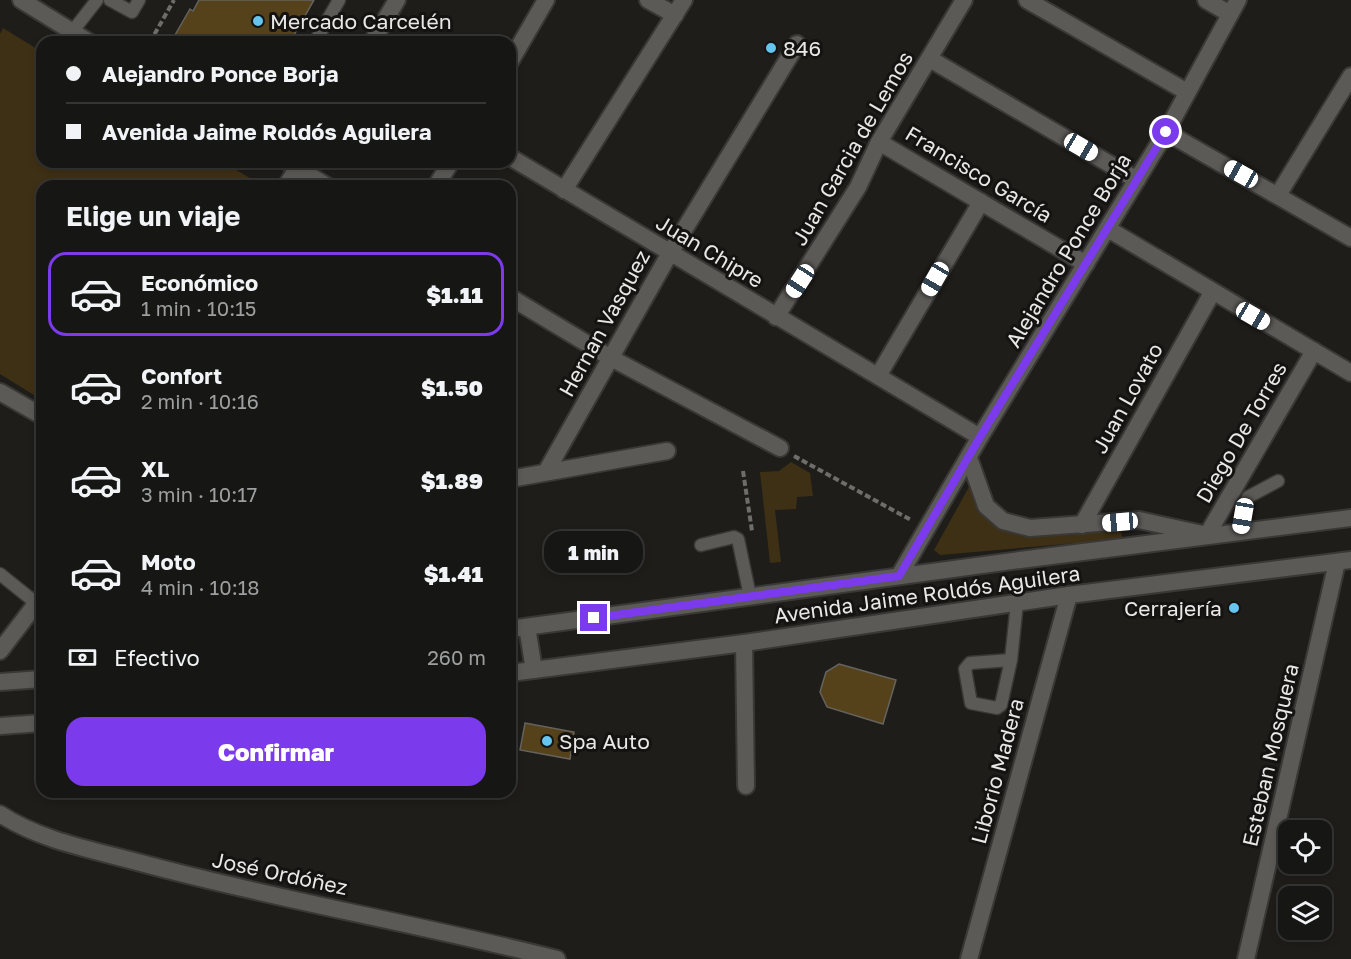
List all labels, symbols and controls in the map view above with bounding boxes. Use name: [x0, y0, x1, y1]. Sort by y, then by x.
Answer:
place label: Mercado Carcelén: [270, 8, 452, 34]
marker: Mercado Carcelén: [251, 14, 265, 28]
place label: 846: [783, 35, 821, 61]
marker: 846: [764, 41, 778, 55]
street label: Juan Garcia de Lemos: [786, 46, 918, 250]
text: Alejandro Ponce Borja: [102, 60, 338, 87]
text: Avenida Jaime Roldós Aguilera: [102, 118, 432, 145]
route start: [1152, 118, 1179, 145]
street label: Francisco García: [901, 120, 1057, 228]
car: [1061, 130, 1101, 164]
street label: Alejandro Ponce Borja: [1000, 148, 1136, 352]
car: [1221, 157, 1261, 191]
text: Elige un viaje: [66, 200, 240, 232]
street label: Juan Chipre: [652, 209, 768, 293]
street label: Hernan Vasquez: [553, 245, 655, 401]
car: [918, 259, 952, 299]
car: [783, 261, 817, 301]
icon: car: [69, 267, 123, 321]
text: Económico: [141, 269, 258, 296]
text: $1.11: [426, 281, 483, 308]
text: 1 min · 10:15: [141, 296, 256, 320]
car: [1233, 299, 1273, 333]
street label: Juan Lovato: [1086, 338, 1168, 458]
street label: Diego De Torres: [1190, 357, 1292, 507]
icon: car: [69, 360, 123, 414]
text: Confort: [141, 362, 222, 389]
text: $1.50: [421, 374, 483, 401]
text: 2 min · 10:16: [141, 389, 259, 413]
icon: car: [69, 453, 123, 507]
text: XL: [141, 455, 169, 482]
text: $1.89: [421, 467, 483, 494]
text: 3 min · 10:17: [141, 482, 257, 506]
car: [1231, 497, 1255, 535]
car: [1101, 511, 1139, 533]
callout: 1 min: [544, 531, 644, 573]
text: 1 min: [568, 540, 619, 564]
icon: car: [69, 546, 123, 600]
text: Moto: [141, 548, 196, 575]
text: $1.41: [424, 560, 483, 587]
street label: Avenida Jaime Roldós Aguilera: [772, 560, 1082, 628]
text: 4 min · 10:18: [141, 575, 260, 599]
place label: Cerrajería: [1124, 595, 1222, 621]
marker: Cerrajería: [1227, 601, 1241, 615]
route end: [580, 604, 607, 631]
icon: cash: [66, 641, 99, 674]
text: Efectivo: [114, 644, 200, 671]
text: 260 m: [427, 645, 486, 669]
street label: Esteban Mosquera: [1236, 661, 1304, 849]
street label: Liborio Madera: [965, 695, 1029, 847]
button: Confirmar: [66, 717, 486, 786]
place label: Spa Auto: [559, 728, 650, 754]
marker: Spa Auto: [540, 734, 554, 748]
map controls: [1278, 820, 1332, 940]
button: locate: [1278, 820, 1332, 874]
street label: José Ordóñez: [210, 846, 350, 900]
button: layers: [1278, 886, 1332, 940]

